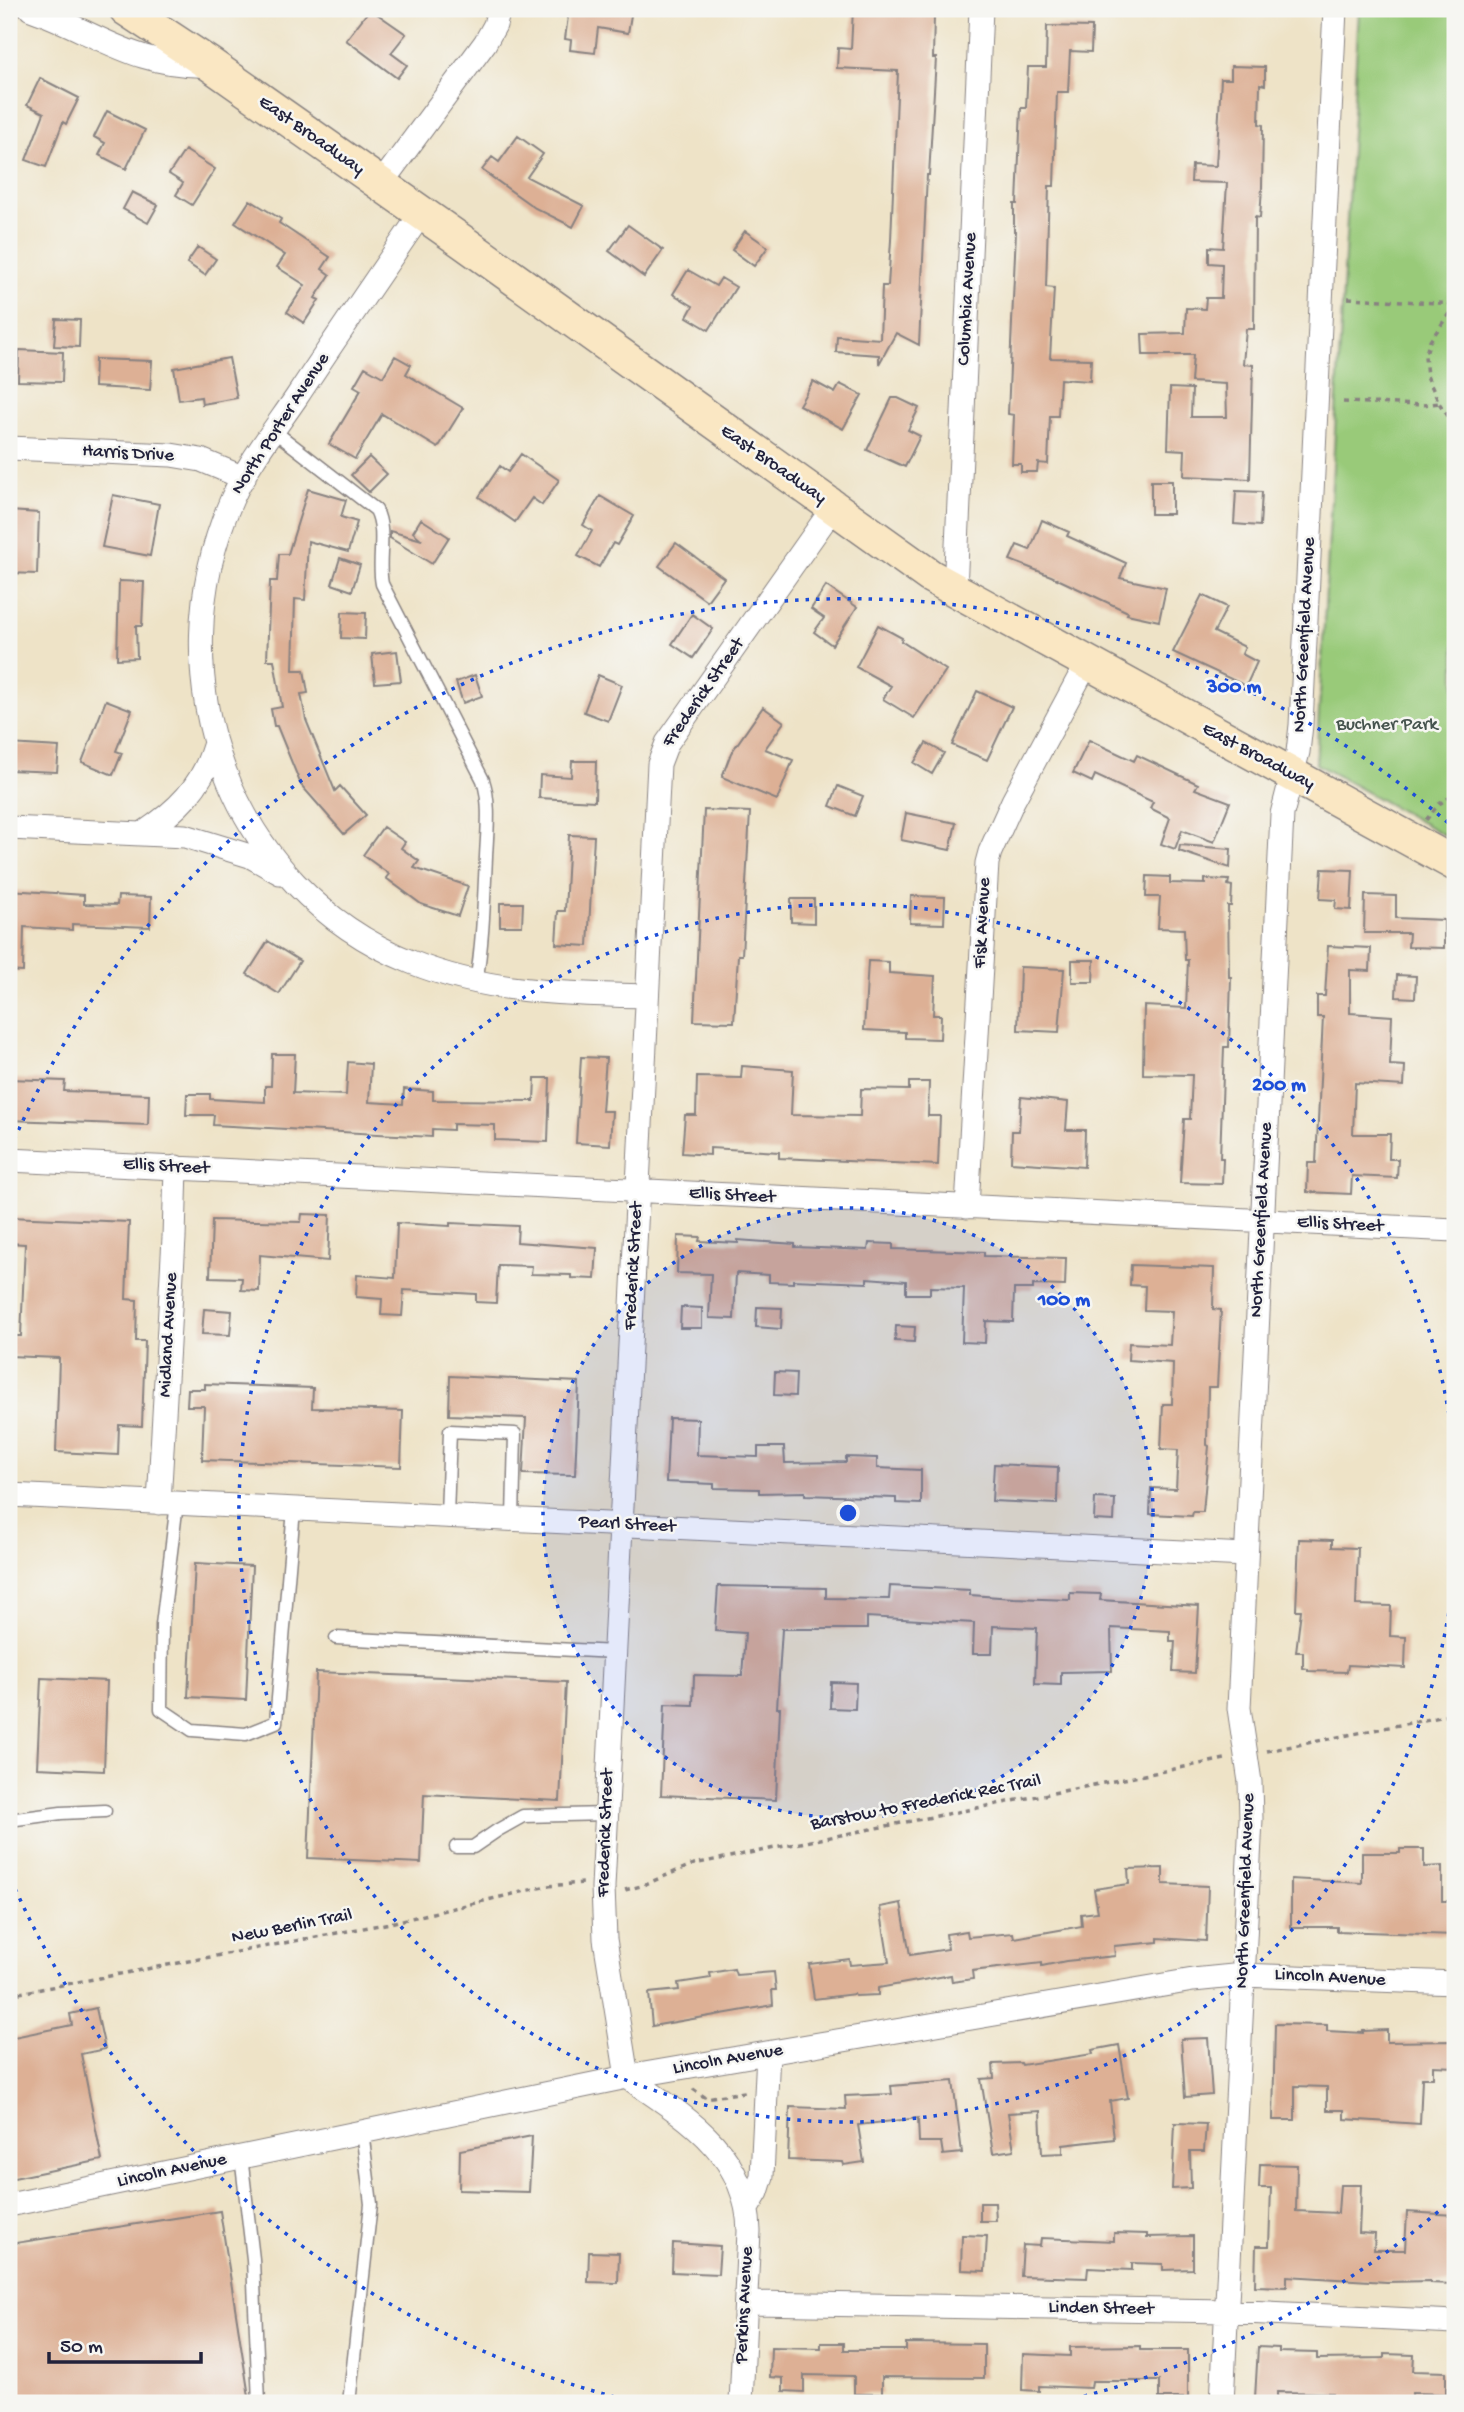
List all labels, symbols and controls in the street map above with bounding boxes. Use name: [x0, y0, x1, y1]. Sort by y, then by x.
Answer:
street label: East Broadway: [254, 91, 369, 181]
street label: Columbia Avenue: [953, 232, 983, 366]
street label: North Porter Avenue: [227, 349, 336, 499]
street label: East Broadway: [716, 420, 831, 510]
street label: Harris Drive: [82, 440, 175, 468]
street label: North Greenfield Avenue: [1288, 537, 1322, 733]
street label: Frederick Street: [657, 632, 751, 753]
text: 300 m: [1206, 676, 1261, 701]
park label: Buchner Park: [1335, 714, 1439, 737]
street label: East Broadway: [1198, 718, 1319, 797]
street label: Fisk Avenue: [969, 877, 997, 970]
text: 200 m: [1252, 1074, 1306, 1099]
street label: North Greenfield Avenue: [1245, 1122, 1279, 1318]
street label: Ellis Street: [122, 1153, 212, 1181]
street label: Ellis Street: [688, 1182, 778, 1210]
street label: Frederick Street: [619, 1199, 649, 1332]
street label: Ellis Street: [1296, 1211, 1386, 1239]
street label: Midland Avenue: [154, 1272, 184, 1398]
text: 100 m: [1037, 1289, 1090, 1314]
centre of rings: [836, 1501, 860, 1525]
street label: Pearl Street: [577, 1511, 678, 1539]
street label: Frederick Street: [592, 1766, 620, 1898]
street label: Barstow to Frederick Rec Trail: [808, 1769, 1043, 1837]
street label: North Greenfield Avenue: [1231, 1793, 1261, 1989]
street label: New Berlin Trail: [230, 1904, 354, 1950]
street label: Lincoln Avenue: [1274, 1964, 1386, 1992]
street label: Lincoln Avenue: [671, 2039, 785, 2081]
street label: Lincoln Avenue: [115, 2148, 229, 2194]
street label: Perkins Avenue: [730, 2246, 760, 2365]
street label: Linden Street: [1048, 2297, 1156, 2321]
scale bar: [49, 2321, 201, 2365]
text: 50 m: [60, 2336, 103, 2361]

